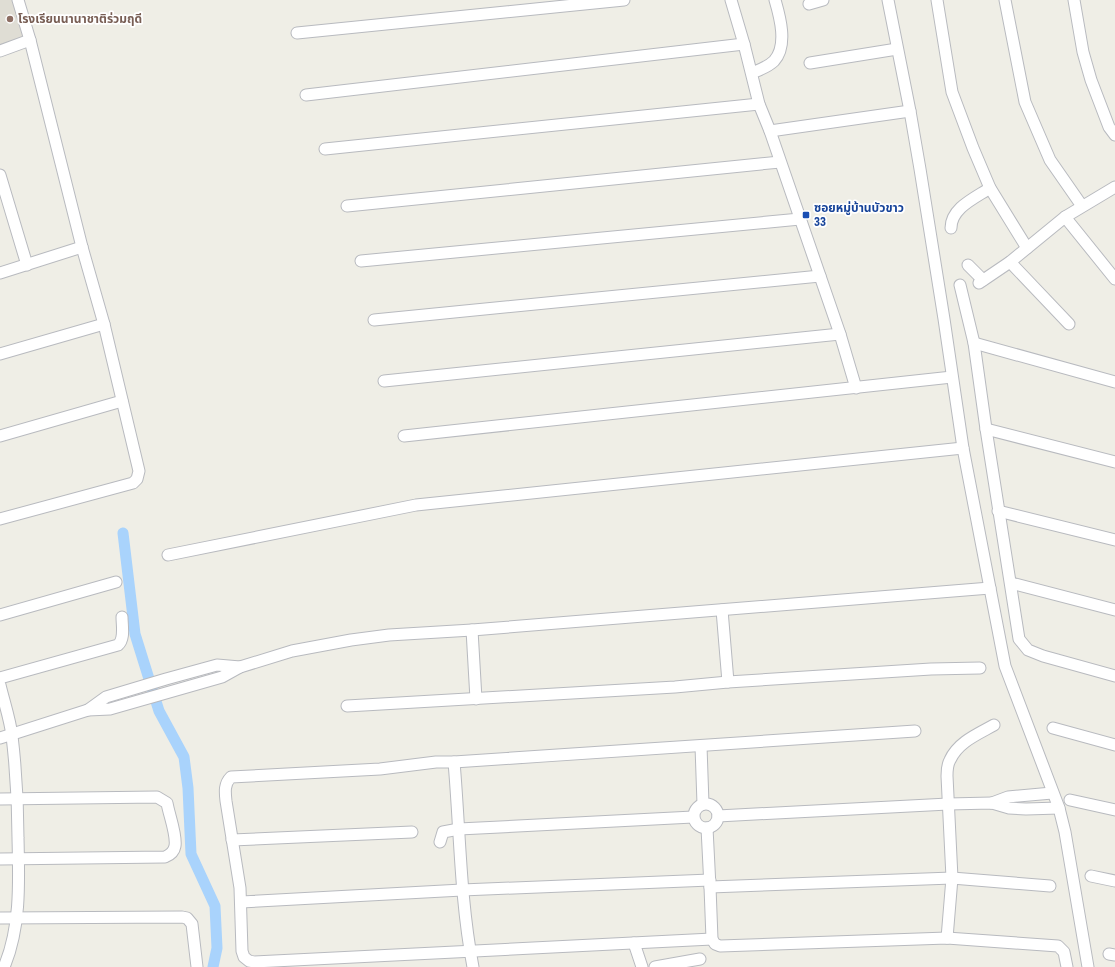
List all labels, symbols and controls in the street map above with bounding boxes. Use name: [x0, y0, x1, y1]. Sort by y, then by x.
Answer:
place label: โรงเรียนนานาชาติร่วมฤดี: [18, 12, 142, 26]
marker: โรงเรียนนานาชาติร่วมฤดี: [5, 14, 15, 24]
place label: ซอยหมู่บ้านบัวขาว 33: [814, 201, 904, 229]
marker: ซอยหมู่บ้านบัวขาว 33: [801, 210, 811, 220]

